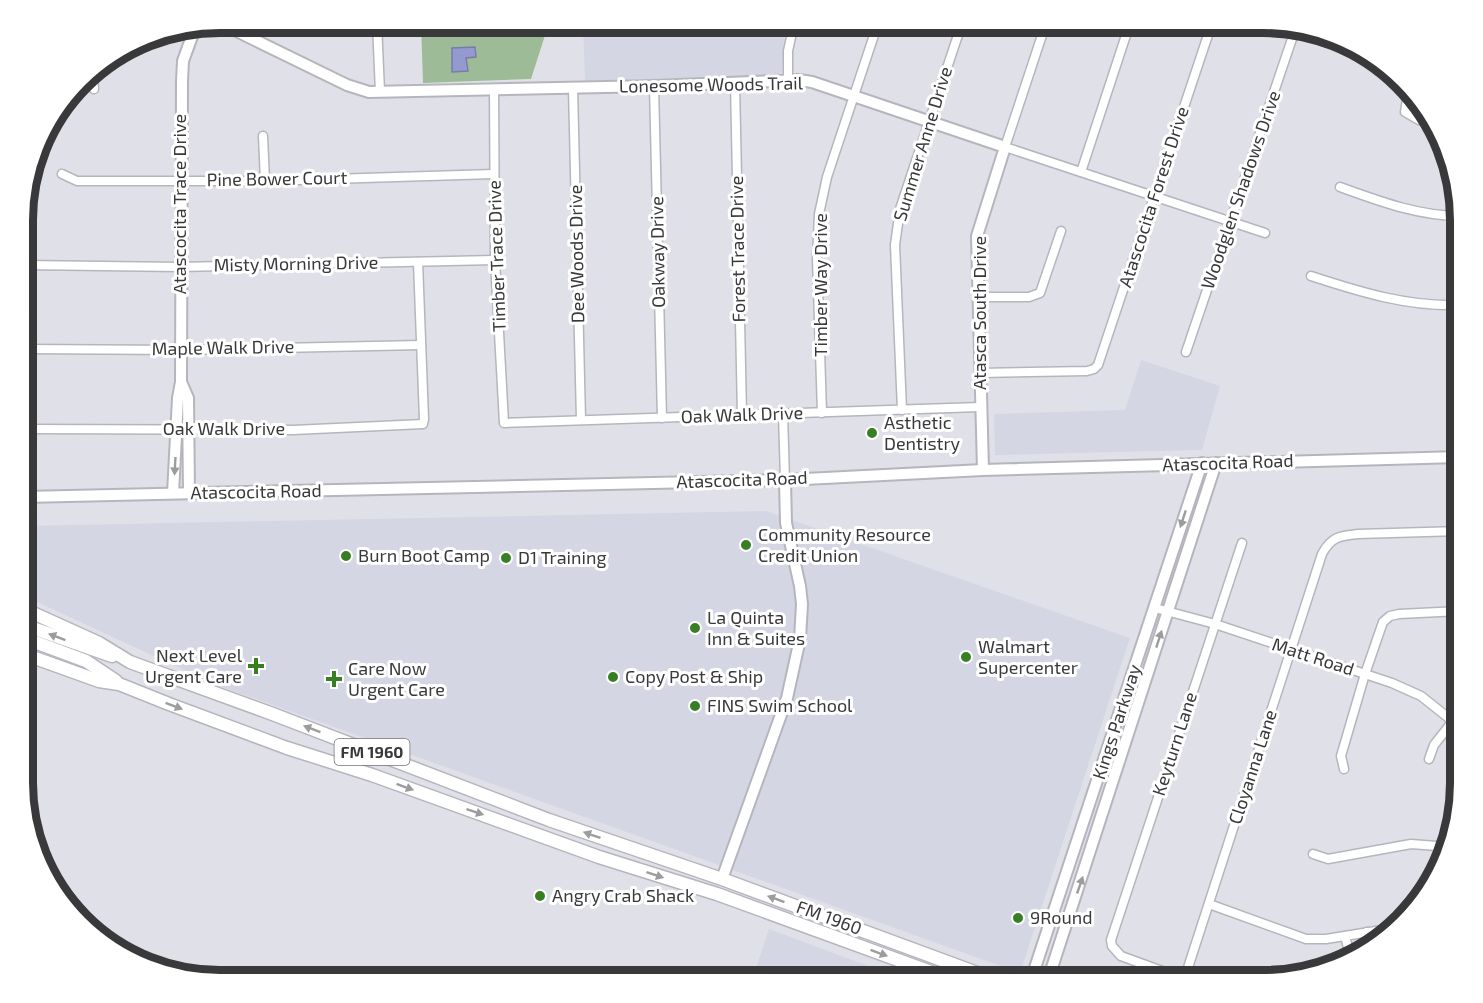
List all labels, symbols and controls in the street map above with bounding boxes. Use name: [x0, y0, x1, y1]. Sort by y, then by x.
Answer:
street label: Summer Anne Drive: [888, 64, 956, 224]
street label: Lonesome Woods Trail: [619, 71, 804, 97]
street label: Woodglen Shadows Drive: [1196, 87, 1284, 292]
street label: Atascocita Forest Drive: [1113, 103, 1193, 290]
street label: Atascocita Trace Drive: [168, 114, 190, 294]
street label: Pine Bower Court: [206, 166, 348, 190]
street label: Forest Trace Drive: [725, 175, 749, 323]
street label: Timber Trace Drive: [482, 180, 510, 332]
street label: Dee Woods Drive: [564, 185, 588, 323]
street label: Oakway Drive: [645, 196, 669, 308]
street label: Timber Way Drive: [809, 213, 831, 357]
street label: Atasca South Drive: [968, 236, 990, 390]
street label: Misty Morning Drive: [213, 251, 379, 275]
street label: Maple Walk Drive: [151, 335, 295, 359]
street label: Oak Walk Drive: [680, 401, 804, 427]
place label: Asthetic Dentistry: [884, 411, 961, 454]
street label: Oak Walk Drive: [163, 417, 285, 439]
marker: Asthetic Dentistry: [865, 426, 879, 440]
street label: Atascocita Road: [1162, 449, 1294, 475]
one-way arrow: [170, 457, 179, 476]
street label: Atascocita Road: [676, 466, 808, 492]
street label: Atascocita Road: [190, 479, 322, 503]
one-way arrow: [1178, 510, 1188, 528]
place label: Community Resource Credit Union: [758, 523, 931, 566]
marker: Community Resource Credit Union: [739, 538, 753, 552]
place label: Burn Boot Camp: [358, 544, 490, 566]
place label: D1 Training: [518, 546, 607, 568]
marker: Burn Boot Camp: [339, 549, 353, 563]
marker: D1 Training: [499, 551, 513, 565]
place label: La Quinta Inn & Suites: [707, 606, 805, 649]
marker: La Quinta Inn & Suites: [688, 621, 702, 635]
one-way arrow: [1155, 630, 1164, 648]
one-way arrow: [48, 632, 66, 642]
street label: Matt Road: [1270, 632, 1357, 680]
place label: Walmart Supercenter: [978, 635, 1078, 678]
place label: Next Level Urgent Care: [145, 644, 243, 687]
marker: Walmart Supercenter: [959, 650, 973, 664]
marker: Next Level Urgent Care: [247, 657, 265, 675]
place label: Care Now Urgent Care: [348, 657, 445, 700]
street label: Kings Parkway: [1087, 661, 1145, 782]
place label: Copy Post & Ship: [625, 665, 763, 687]
marker: Care Now Urgent Care: [325, 670, 343, 688]
marker: Copy Post & Ship: [606, 670, 620, 684]
street label: Keyturn Lane: [1147, 689, 1201, 798]
place label: FINS Swim School: [707, 694, 853, 716]
marker: FINS Swim School: [688, 699, 702, 713]
one-way arrow: [165, 701, 183, 711]
street label: Cloyanna Lane: [1223, 707, 1281, 827]
one-way arrow: [302, 724, 320, 734]
road number: FM 1960: [334, 739, 410, 765]
one-way arrow: [396, 783, 414, 793]
one-way arrow: [466, 808, 484, 818]
one-way arrow: [583, 829, 601, 839]
one-way arrow: [646, 870, 664, 880]
one-way arrow: [1076, 876, 1085, 894]
place label: Angry Crab Shack: [552, 884, 694, 906]
marker: Angry Crab Shack: [533, 889, 547, 903]
one-way arrow: [767, 894, 785, 903]
street label: FM 1960: [794, 895, 865, 939]
place label: 9Round: [1030, 906, 1093, 928]
marker: 9Round: [1011, 911, 1025, 925]
one-way arrow: [870, 949, 888, 959]

